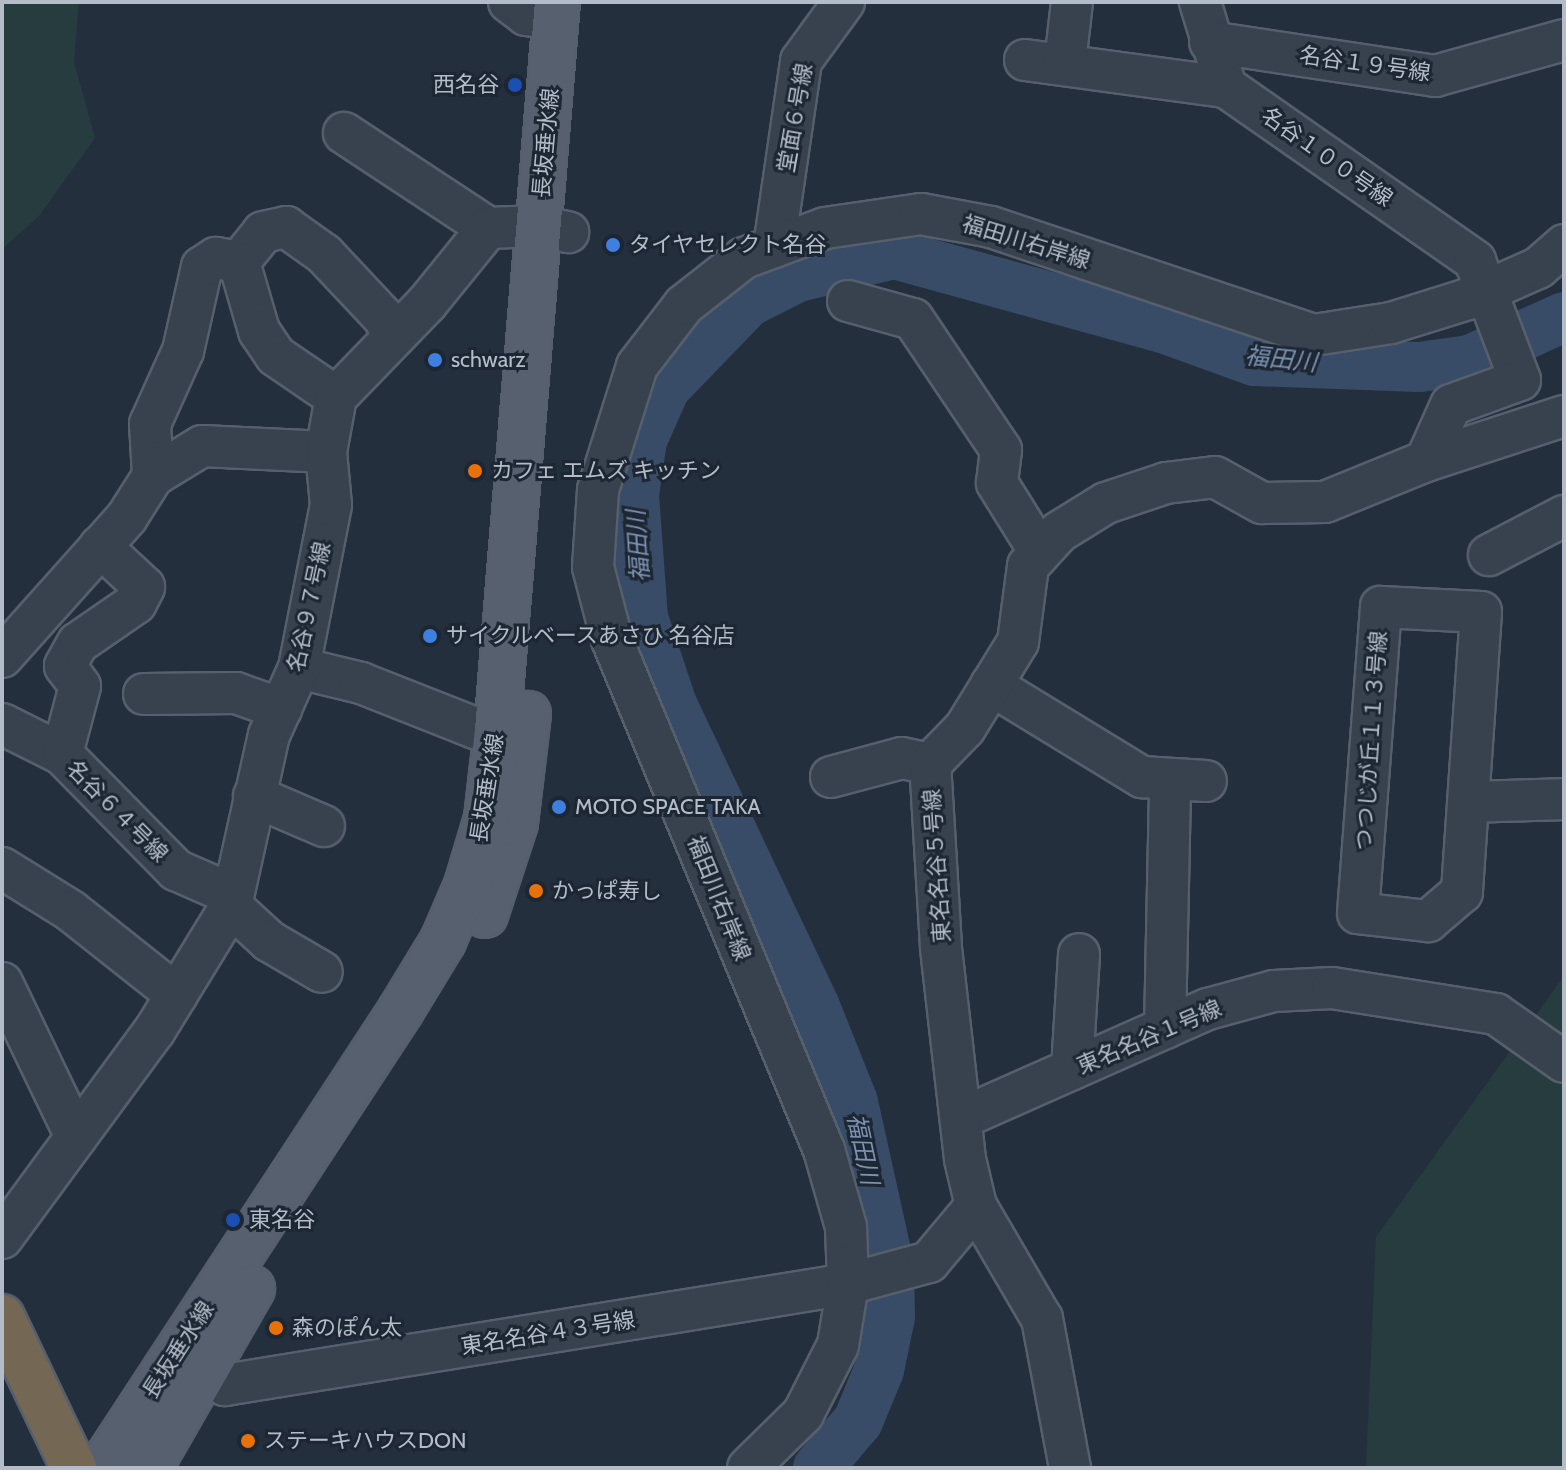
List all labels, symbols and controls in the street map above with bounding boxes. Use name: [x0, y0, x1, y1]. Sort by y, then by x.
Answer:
street label: 名谷１９号線: [1298, 42, 1432, 86]
street label: 堂面６号線: [772, 62, 818, 174]
place label: 西名谷: [433, 72, 499, 98]
marker: 西名谷: [506, 76, 524, 94]
street label: 長坂垂水線: [528, 87, 564, 199]
street label: 名谷１００号線: [1256, 102, 1398, 212]
street label: 福田川右岸線: [959, 210, 1093, 274]
place label: タイヤセレクト名谷: [629, 232, 827, 258]
marker: タイヤセレクト名谷: [604, 236, 622, 254]
water label: 福田川: [1244, 341, 1318, 377]
place label: schwarz: [451, 347, 526, 373]
marker: schwarz: [426, 351, 444, 369]
place label: カフェ エムズ キッチン: [491, 458, 721, 484]
marker: カフェ エムズ キッチン: [466, 462, 484, 480]
water label: 福田川: [621, 509, 655, 583]
street label: 名谷９７号線: [282, 540, 336, 674]
place label: サイクルベースあさひ 名谷店: [446, 623, 737, 649]
marker: サイクルベースあさひ 名谷店: [421, 627, 439, 645]
street label: つつじが丘１１３号線: [1350, 630, 1392, 852]
street label: 長坂垂水線: [465, 732, 509, 844]
street label: 名谷６４号線: [61, 755, 173, 867]
street label: 東名名谷５号線: [918, 788, 956, 944]
place label: MOTO SPACE TAKA: [575, 794, 761, 820]
marker: MOTO SPACE TAKA: [550, 798, 568, 816]
street label: 福田川右岸線: [682, 832, 756, 964]
place label: かっぱ寿し: [552, 878, 662, 904]
marker: かっぱ寿し: [527, 882, 545, 900]
street label: 東名名谷１号線: [1073, 995, 1225, 1079]
water label: 福田川: [841, 1111, 885, 1187]
place label: 東名谷: [249, 1207, 315, 1233]
marker: 東名谷: [224, 1211, 242, 1229]
street label: 長坂垂水線: [137, 1297, 219, 1403]
street label: 東名名谷４３号線: [459, 1306, 637, 1360]
place label: 森のぽん太: [292, 1315, 402, 1341]
marker: 森のぽん太: [267, 1319, 285, 1337]
place label: ステーキハウスDON: [264, 1428, 466, 1454]
marker: ステーキハウスDON: [239, 1432, 257, 1450]

